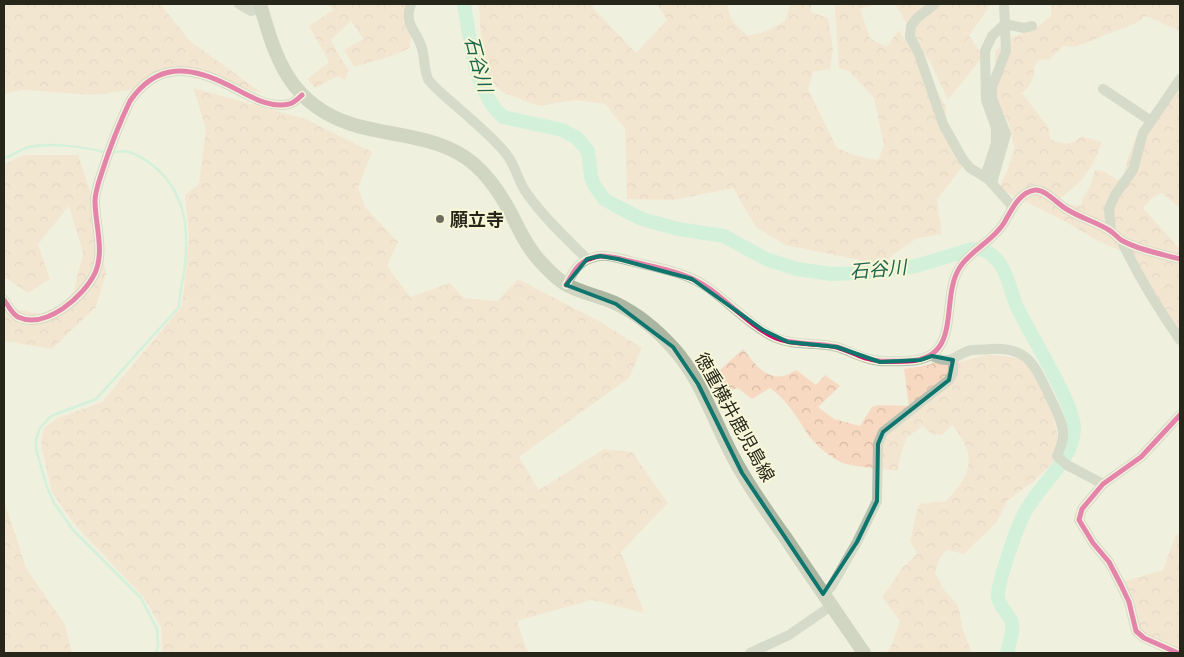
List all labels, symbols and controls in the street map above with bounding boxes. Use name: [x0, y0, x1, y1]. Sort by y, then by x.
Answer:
water label: 石谷川: [460, 33, 498, 97]
place label: 願立寺: [450, 208, 504, 231]
marker: 願立寺: [434, 213, 446, 225]
water label: 石谷川: [849, 254, 909, 283]
street label: 徳重横井鹿児島線: [690, 348, 780, 486]

